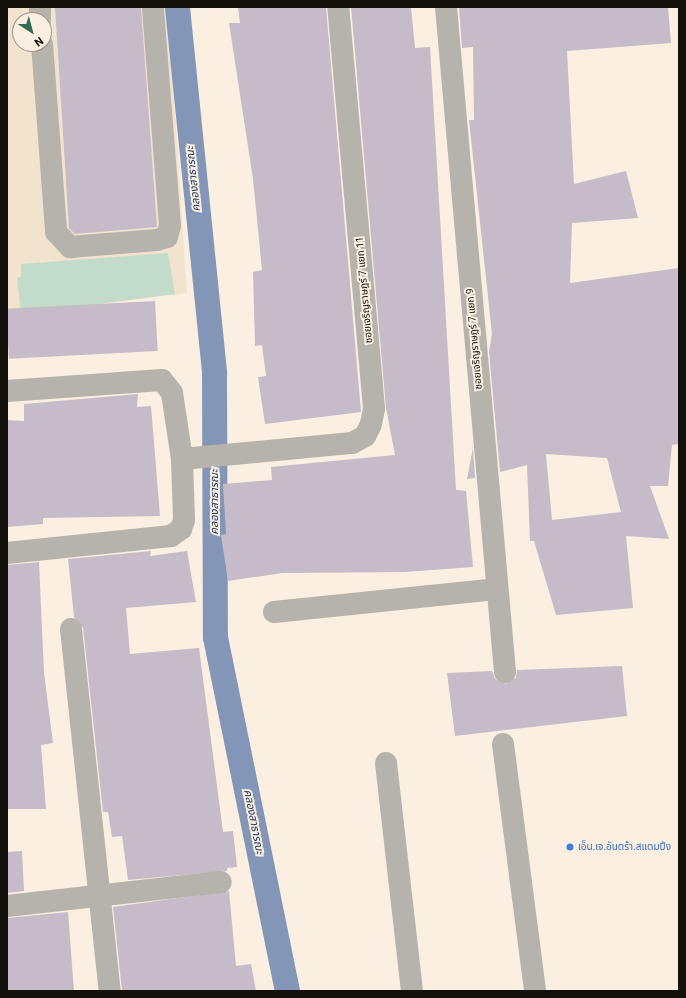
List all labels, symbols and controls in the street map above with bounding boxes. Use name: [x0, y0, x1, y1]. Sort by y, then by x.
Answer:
north arrow: [12, 12, 52, 52]
text: N: [32, 34, 46, 49]
water label: คลองสาธารณะ: [184, 146, 204, 212]
street label: ซอยเจริญราษฎร์ 7 แยก 11: [353, 236, 375, 344]
street label: ซอยเจริญราษฎร์ 7 แยก 9: [464, 288, 484, 390]
water label: คลองสาธารณะ: [208, 469, 222, 535]
water label: คลองสาธารณะ: [240, 789, 266, 855]
place label: เอ็น.เจ.อันตร้า.สแตมปิ้ง: [578, 841, 671, 853]
marker: เอ็น.เจ.อันตร้า.สแตมปิ้ง: [565, 842, 575, 852]

